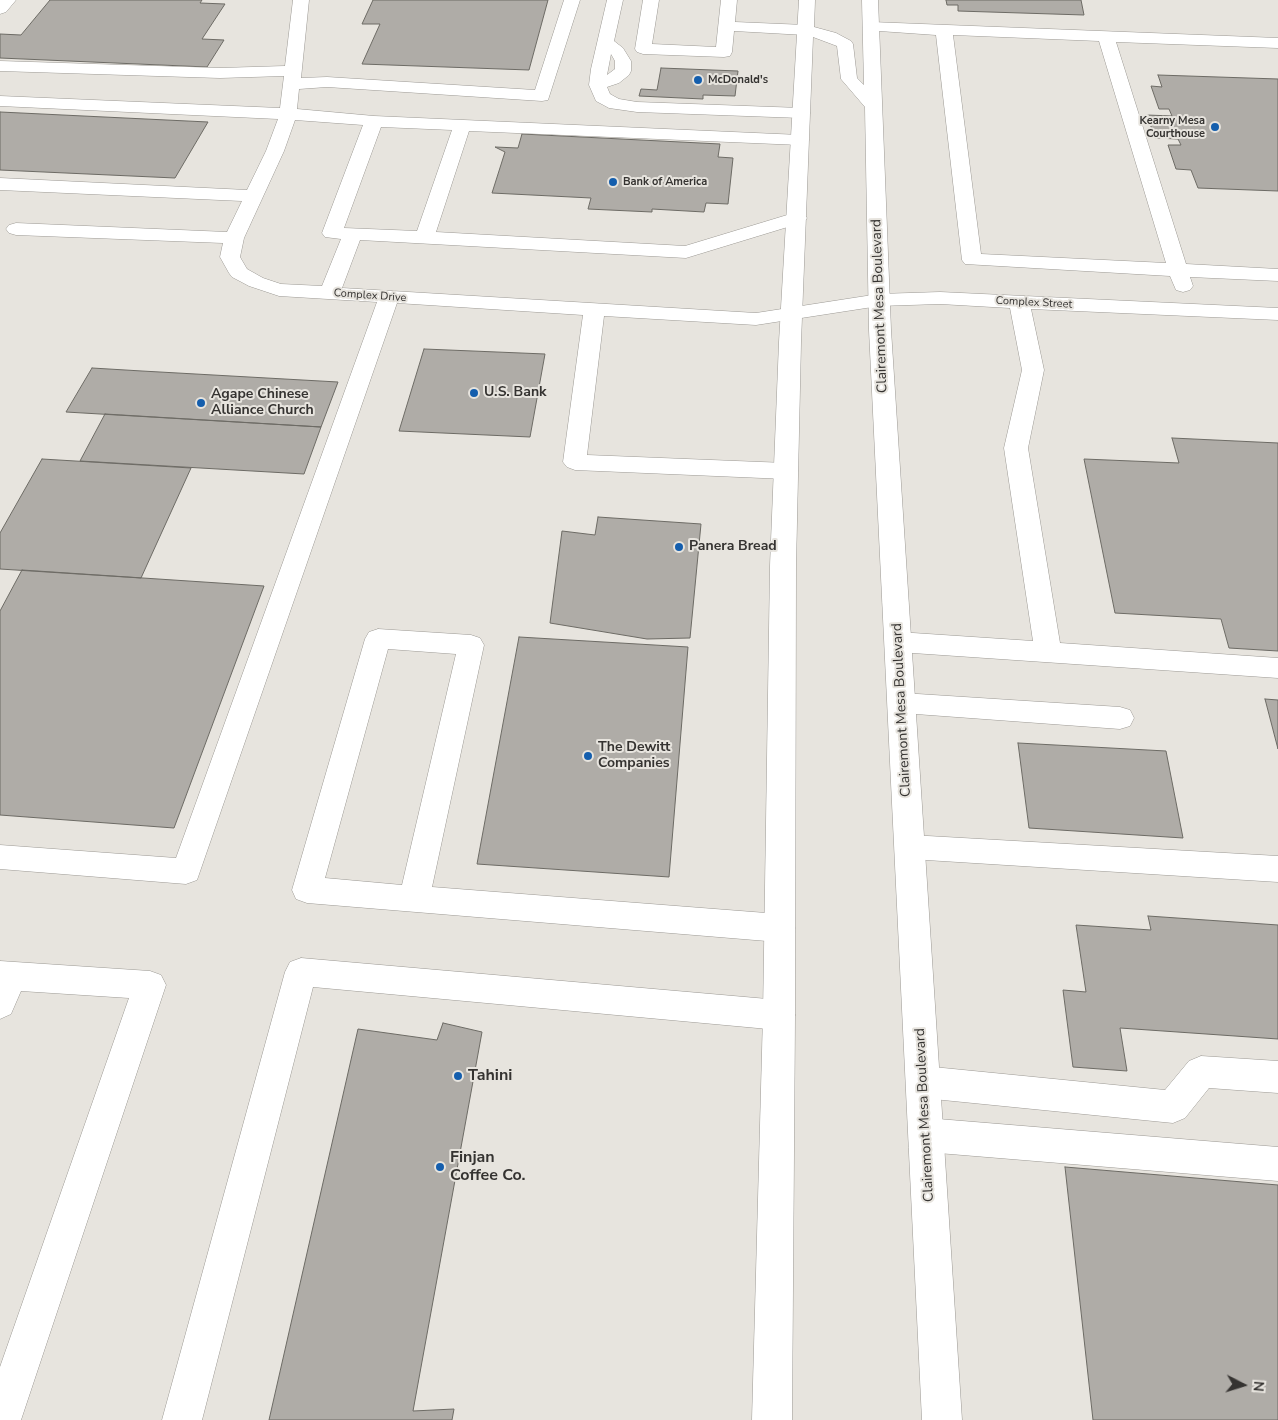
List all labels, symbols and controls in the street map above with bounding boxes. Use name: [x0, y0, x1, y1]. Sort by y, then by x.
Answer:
place label: McDonald's: [708, 73, 768, 87]
marker: McDonald's: [692, 74, 704, 86]
place label: Kearny Mesa Courthouse: [1140, 114, 1205, 140]
marker: Kearny Mesa Courthouse: [1209, 121, 1221, 133]
place label: Bank of America: [623, 175, 707, 189]
marker: Bank of America: [607, 176, 619, 188]
street label: Clairemont Mesa Boulevard: [869, 219, 891, 393]
street label: Complex Drive: [333, 287, 407, 305]
street label: Complex Street: [995, 294, 1073, 312]
place label: U.S. Bank: [484, 385, 547, 401]
place label: Agape Chinese Alliance Church: [211, 387, 314, 420]
marker: U.S. Bank: [468, 387, 480, 399]
marker: Agape Chinese Alliance Church: [195, 397, 207, 409]
place label: Panera Bread: [689, 539, 777, 555]
marker: Panera Bread: [673, 541, 685, 553]
street label: Clairemont Mesa Boulevard: [889, 623, 915, 797]
place label: The Dewitt Companies: [598, 740, 670, 772]
marker: The Dewitt Companies: [582, 750, 594, 762]
street label: Clairemont Mesa Boulevard: [912, 1028, 938, 1202]
place label: Tahini: [468, 1066, 512, 1086]
marker: Tahini: [452, 1070, 464, 1082]
place label: Finjan Coffee Co.: [450, 1148, 525, 1186]
marker: Finjan Coffee Co.: [434, 1161, 446, 1173]
north arrow: [1218, 1360, 1268, 1410]
text: N: [1249, 1380, 1268, 1392]

